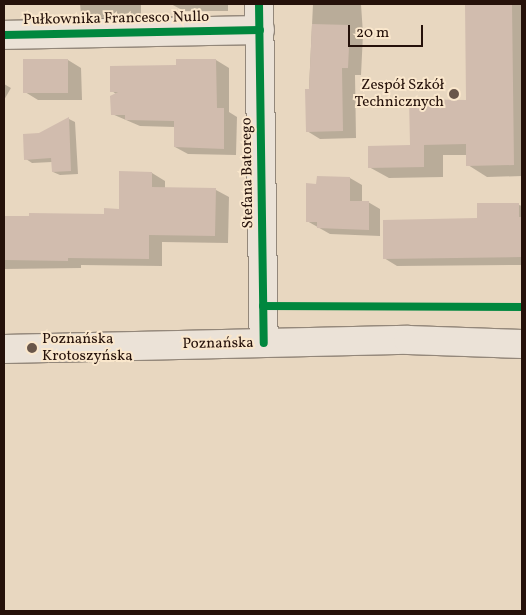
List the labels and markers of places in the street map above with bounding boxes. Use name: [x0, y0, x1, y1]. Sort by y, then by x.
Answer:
place label: Zespół Szkół Technicznych: [355, 76, 444, 111]
marker: Zespół Szkół Technicznych: [448, 88, 460, 100]
place label: Poznańska Krotoszyńska: [42, 330, 133, 365]
marker: Poznańska Krotoszyńska: [26, 342, 38, 354]

